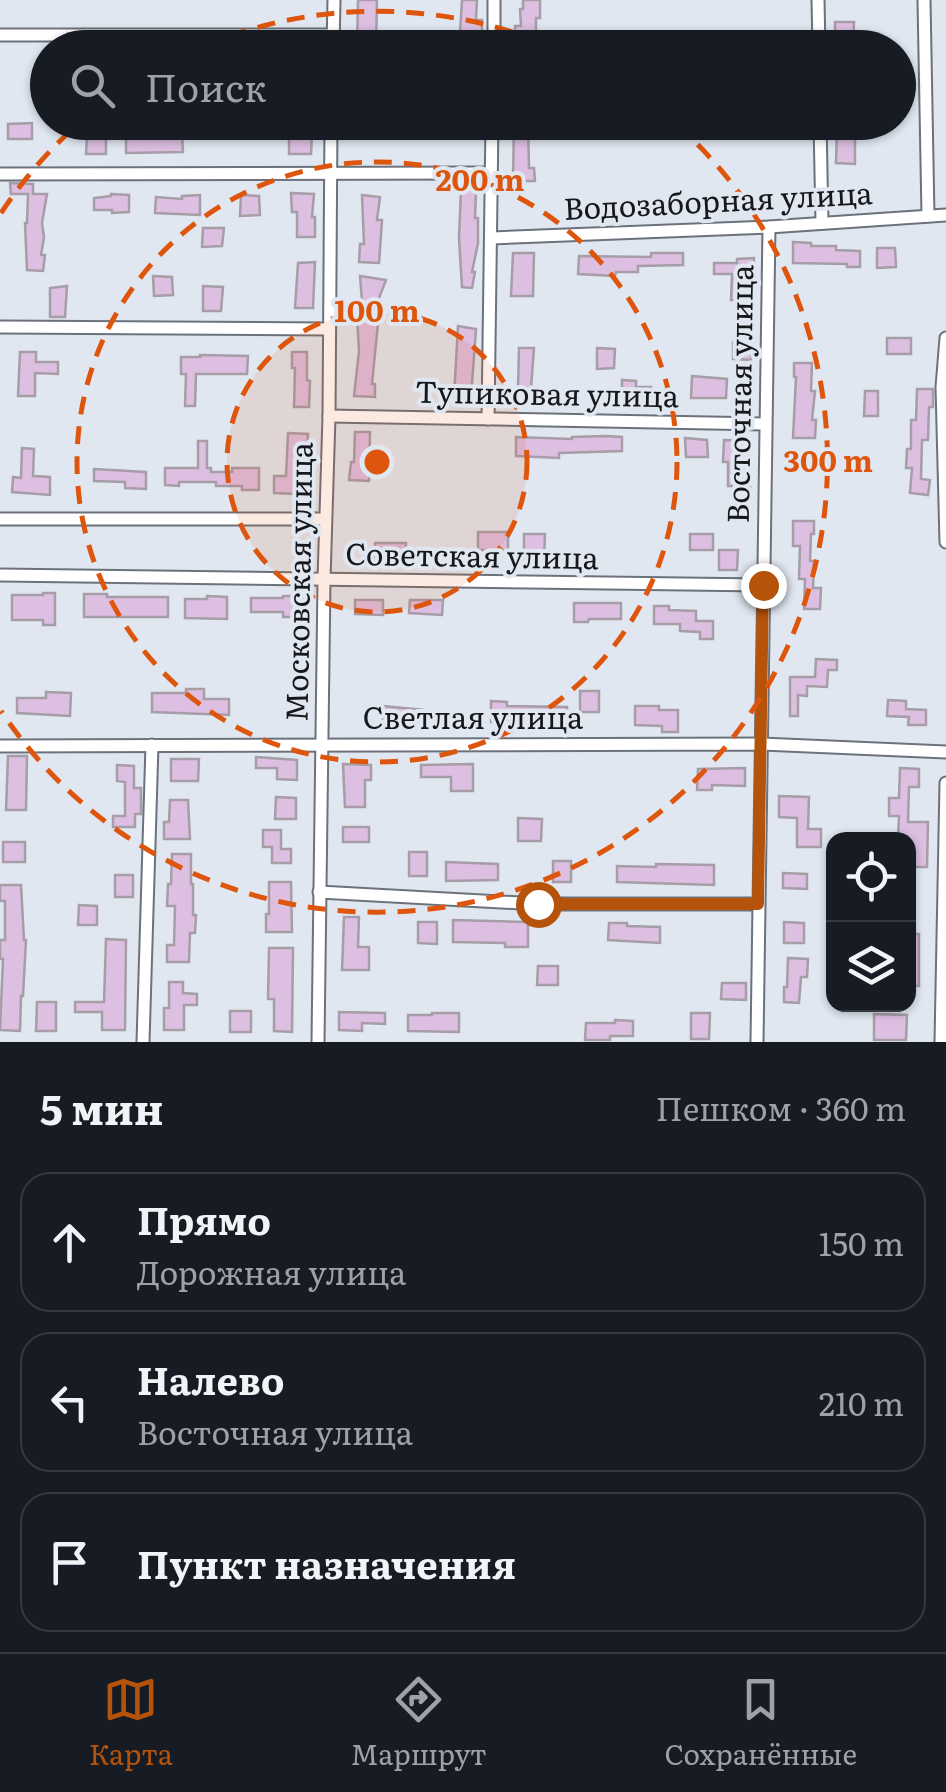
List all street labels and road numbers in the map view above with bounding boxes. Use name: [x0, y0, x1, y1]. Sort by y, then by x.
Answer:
street label: Водозаборная улица: [562, 169, 874, 229]
street label: Восточная улица: [714, 263, 762, 524]
street label: Тупиковая улица: [415, 368, 680, 416]
street label: Московская улица: [273, 441, 321, 722]
street label: Советская улица: [345, 530, 600, 578]
street label: Светлая улица: [363, 694, 584, 738]

